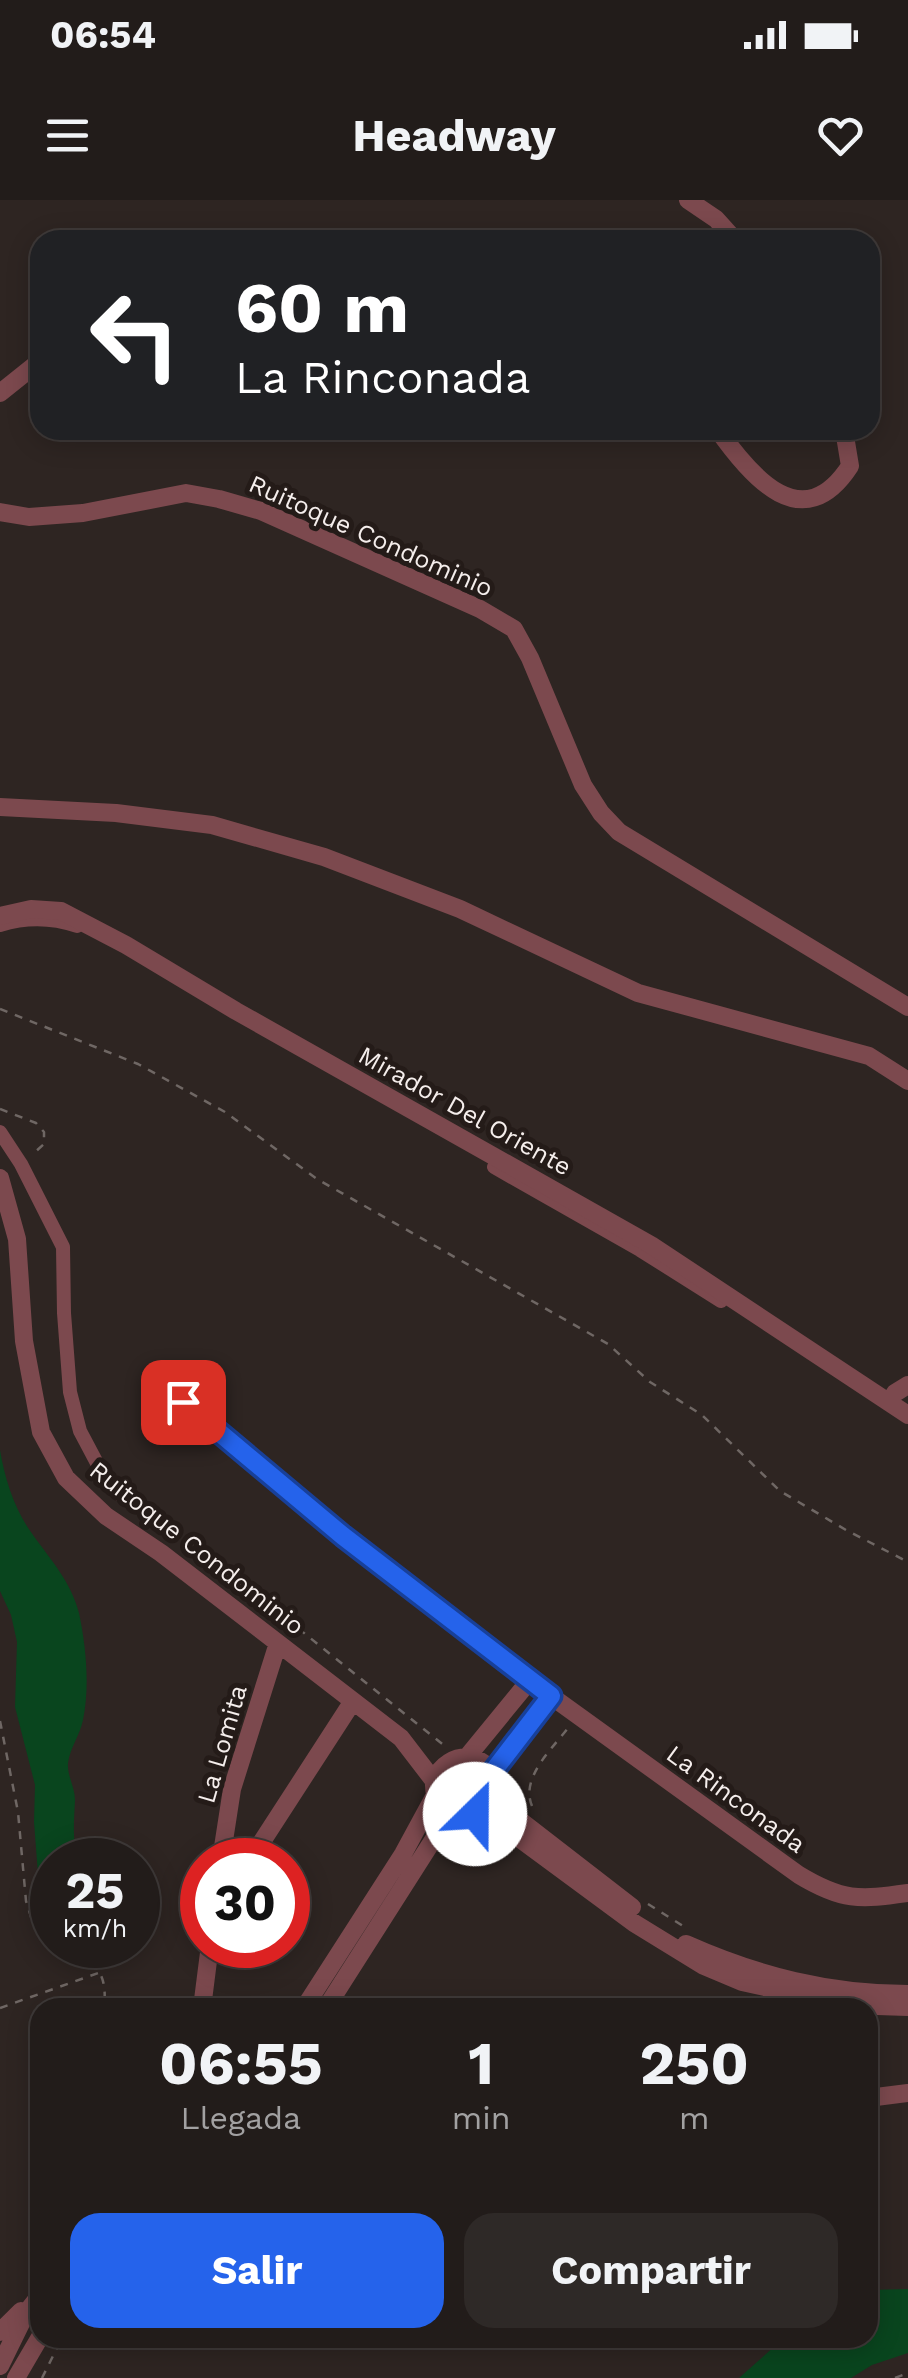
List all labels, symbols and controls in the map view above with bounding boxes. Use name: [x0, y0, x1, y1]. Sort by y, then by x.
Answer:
text: 06:54: [50, 13, 156, 57]
icon: menu: [40, 108, 95, 163]
icon: heart: [813, 108, 868, 163]
text: Headway: [352, 109, 556, 162]
text: 60 m: [235, 267, 409, 349]
icon: left: [70, 270, 200, 400]
text: La Rinconada: [235, 351, 530, 404]
street label: Ruitoque Condominio: [245, 469, 497, 603]
street label: Mirador Del Oriente: [354, 1040, 576, 1182]
pin: [141, 1360, 226, 1445]
icon: arrive: [156, 1375, 211, 1430]
street label: Ruitoque Condominio: [84, 1455, 310, 1641]
street label: La Lomita: [191, 1681, 253, 1807]
street label: La Rinconada: [661, 1739, 811, 1859]
position arrow: [423, 1762, 527, 1866]
speed limit sign: 30: [180, 1838, 310, 1968]
text: 25: [66, 1861, 124, 1920]
text: km/h: [63, 1914, 127, 1943]
text: 06:55: [159, 2028, 323, 2099]
text: 1: [468, 2028, 494, 2099]
text: 250: [640, 2028, 749, 2099]
text: Llegada: [181, 2099, 301, 2137]
text: min: [452, 2099, 511, 2137]
text: m: [679, 2099, 710, 2137]
button: Salir: [70, 2213, 444, 2328]
button: Compartir: [464, 2213, 838, 2328]

